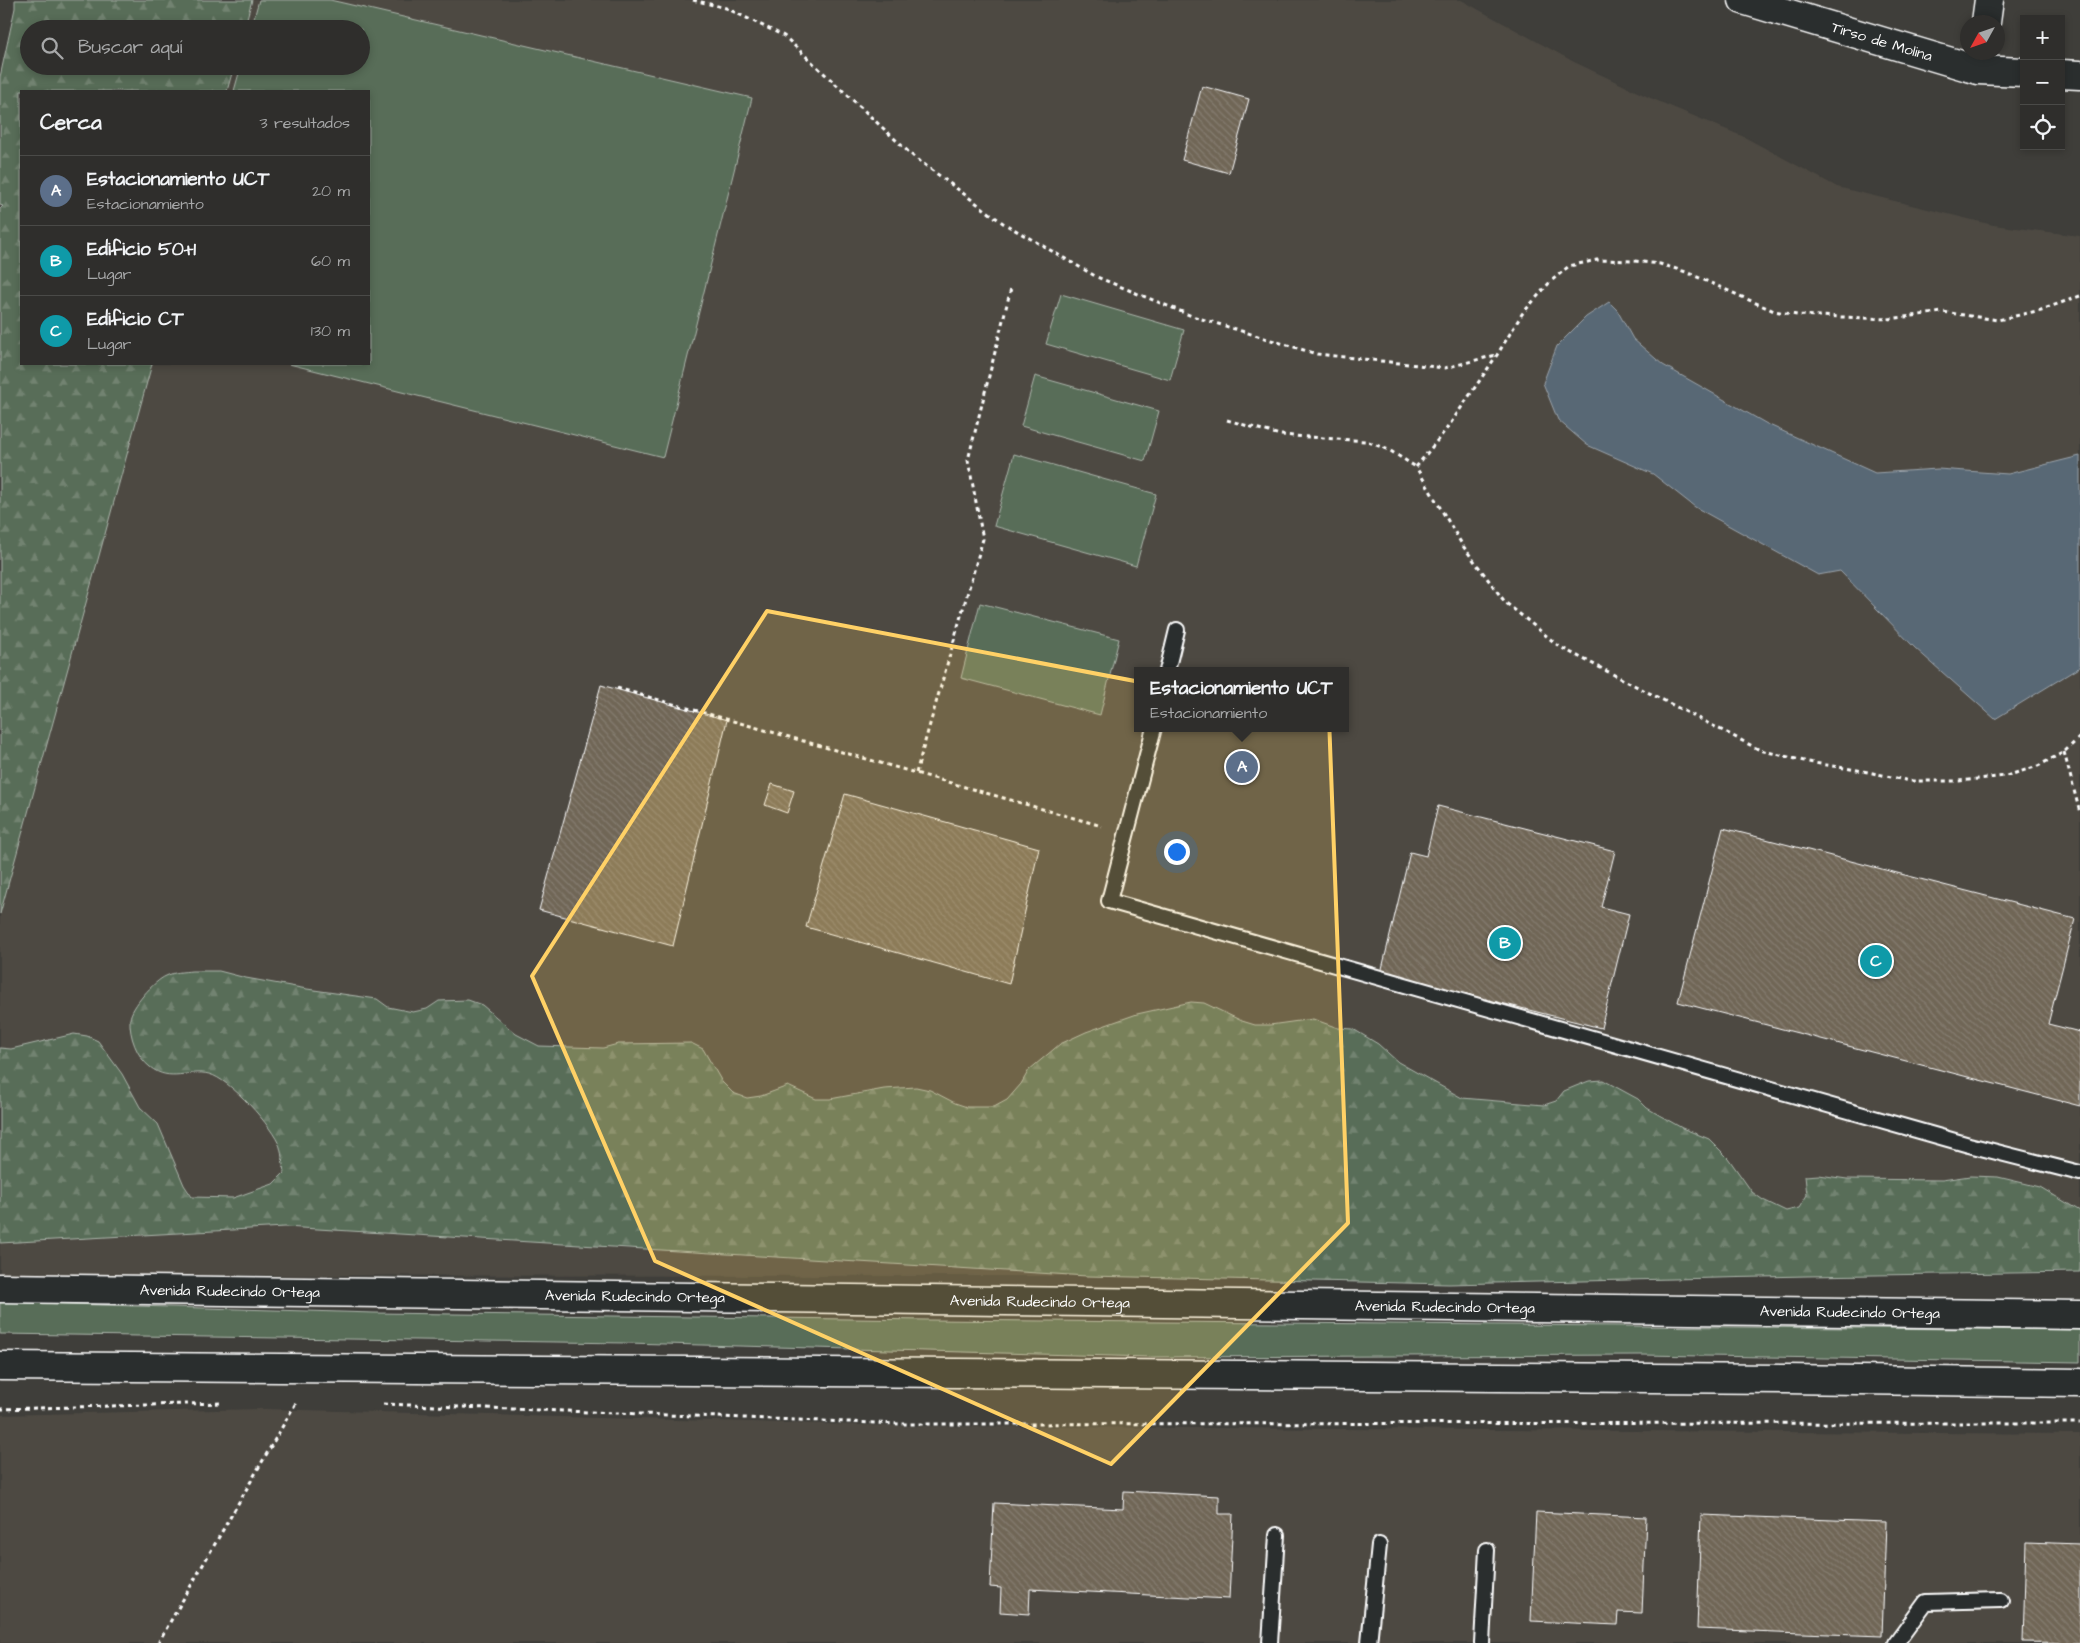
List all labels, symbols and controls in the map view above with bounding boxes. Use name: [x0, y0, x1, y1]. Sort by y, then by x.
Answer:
north arrow: [1960, 15, 2005, 60]
map controls: [2020, 15, 2065, 150]
button: +: [2020, 15, 2065, 60]
street label: Tirso de Molina: [1829, 17, 1935, 67]
search box: [20, 20, 370, 75]
icon: search: [38, 34, 66, 62]
text: Buscar aquí: [78, 34, 182, 61]
button: −: [2020, 60, 2065, 105]
button: locate: [2020, 105, 2065, 150]
text: Cerca: [40, 108, 102, 137]
text: 3 resultados: [259, 112, 350, 134]
text: Estacionamiento UCT: [87, 166, 269, 193]
text: A: [51, 180, 61, 202]
text: 20 m: [312, 180, 350, 202]
text: Estacionamiento: [87, 193, 204, 215]
text: Edificio 50+1: [87, 236, 196, 263]
text: B: [50, 250, 62, 272]
text: 60 m: [311, 250, 350, 272]
text: Lugar: [87, 263, 131, 285]
text: Edificio CT: [87, 306, 184, 333]
text: C: [50, 320, 62, 342]
text: 130 m: [311, 320, 350, 342]
text: Lugar: [87, 333, 131, 355]
popup: [1134, 667, 1349, 732]
text: Estacionamiento UCT: [1150, 675, 1333, 702]
text: Estacionamiento: [1150, 702, 1267, 724]
pin: A: [1226, 748, 1258, 786]
your location: [1164, 839, 1190, 865]
pin: B: [1489, 924, 1521, 962]
pin: C: [1860, 942, 1892, 980]
street label: Avenida Rudecindo Ortega: [140, 1280, 321, 1304]
street label: Avenida Rudecindo Ortega: [545, 1285, 726, 1309]
street label: Avenida Rudecindo Ortega: [950, 1290, 1130, 1315]
street label: Avenida Rudecindo Ortega: [1355, 1296, 1535, 1320]
street label: Avenida Rudecindo Ortega: [1760, 1301, 1940, 1325]

